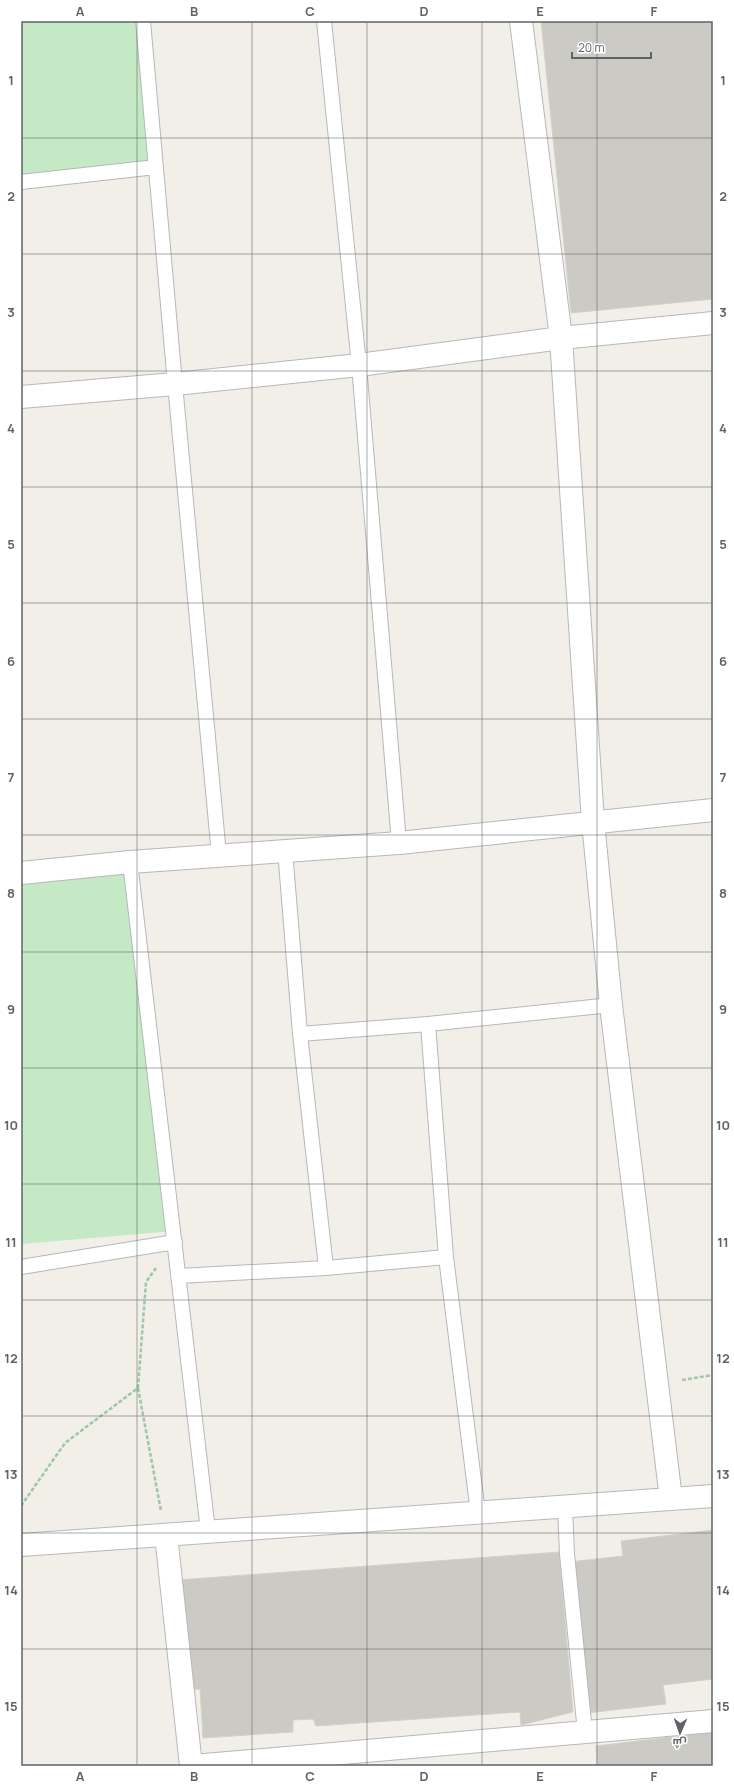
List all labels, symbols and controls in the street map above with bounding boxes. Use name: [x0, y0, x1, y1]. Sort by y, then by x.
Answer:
text: A: [76, 2, 85, 20]
text: B: [190, 2, 198, 20]
text: C: [305, 2, 315, 20]
text: D: [419, 2, 429, 20]
text: E: [536, 2, 544, 20]
text: F: [651, 2, 658, 20]
scale bar: [572, 34, 651, 60]
text: 20 m: [578, 39, 605, 56]
text: 1: [8, 71, 14, 89]
text: 1: [720, 71, 726, 89]
text: 2: [7, 187, 15, 205]
text: 2: [719, 187, 727, 205]
text: 3: [7, 303, 15, 321]
text: 3: [719, 303, 727, 321]
text: 4: [7, 419, 15, 437]
text: 4: [719, 419, 727, 437]
text: 5: [7, 535, 15, 553]
text: 5: [719, 535, 727, 553]
text: 6: [7, 652, 15, 670]
text: 6: [719, 652, 727, 670]
text: 7: [8, 768, 15, 786]
text: 7: [720, 768, 727, 786]
text: 8: [7, 884, 15, 902]
text: 8: [719, 884, 727, 902]
text: 9: [7, 1000, 15, 1018]
text: 9: [719, 1000, 727, 1018]
text: 10: [4, 1116, 18, 1134]
text: 10: [716, 1116, 730, 1134]
text: 11: [5, 1233, 17, 1251]
text: 11: [717, 1233, 729, 1251]
text: 12: [4, 1349, 18, 1367]
text: 12: [716, 1349, 730, 1367]
text: 13: [4, 1465, 18, 1483]
text: 13: [716, 1465, 730, 1483]
text: 14: [4, 1581, 18, 1599]
text: 14: [716, 1581, 730, 1599]
text: 15: [4, 1697, 18, 1715]
text: 15: [716, 1697, 730, 1715]
north arrow: [660, 1713, 700, 1753]
text: ش: [672, 1736, 687, 1751]
text: A: [76, 1767, 85, 1785]
text: B: [190, 1767, 198, 1785]
text: C: [305, 1767, 315, 1785]
text: D: [419, 1767, 429, 1785]
text: E: [536, 1767, 544, 1785]
text: F: [651, 1767, 658, 1785]

